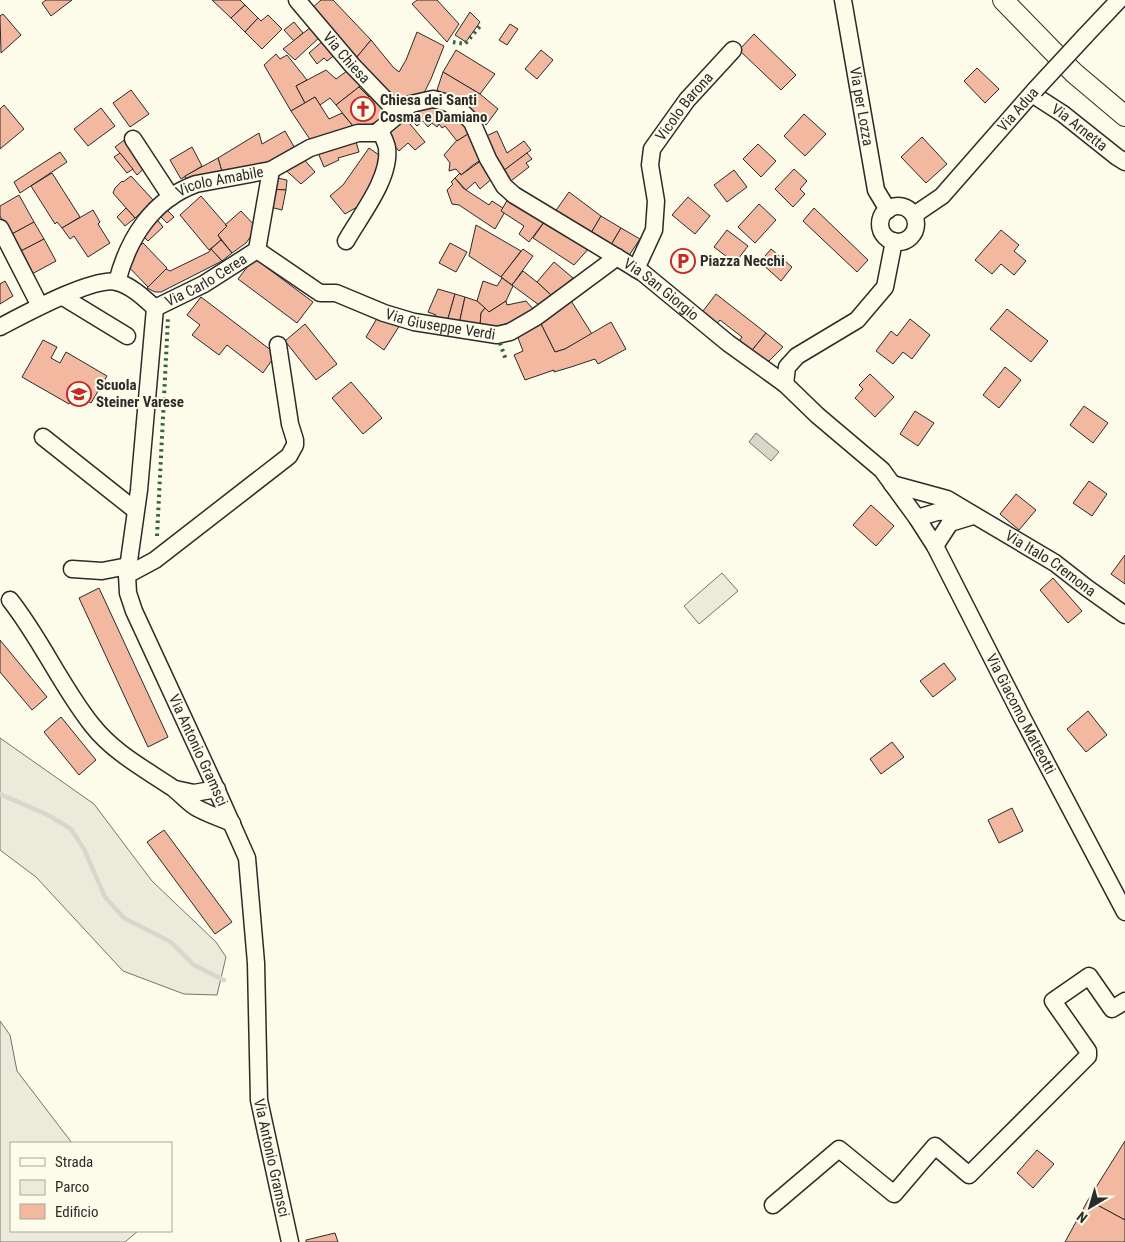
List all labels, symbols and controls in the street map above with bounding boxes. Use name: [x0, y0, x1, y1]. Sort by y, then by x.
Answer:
street label: Via Chiesa: [319, 28, 374, 87]
street label: Via per Lozza: [846, 65, 877, 147]
street label: Vicolo Barona: [652, 69, 717, 144]
street label: Via Adua: [994, 84, 1042, 135]
place label: Chiesa dei Santi Cosma e Damiano: [380, 91, 487, 126]
church icon: Chiesa dei Santi Cosma e Damiano: [350, 96, 376, 122]
street label: Via Arnetta: [1048, 100, 1111, 155]
street label: Vicolo Amabile: [173, 163, 265, 201]
parking icon: Piazza Necchi: [670, 248, 696, 274]
street label: Via Carlo Cerea: [162, 250, 250, 311]
place label: Piazza Necchi: [700, 252, 785, 270]
street label: Via San Giorgio: [620, 254, 703, 324]
street label: Via Giuseppe Verdi: [383, 305, 497, 344]
place label: Scuola Steiner Varese: [96, 376, 184, 411]
school or university icon: Scuola Steiner Varese: [66, 381, 92, 407]
street label: Via Italo Cremona: [1002, 527, 1099, 600]
street label: Via Giacomo Matteotti: [982, 651, 1059, 777]
street label: Via Antonio Gramsci: [165, 691, 232, 809]
street label: Via Antonio Gramsci: [250, 1097, 293, 1219]
legend: [10, 1142, 172, 1232]
text: Strada: [55, 1153, 93, 1171]
text: Parco: [55, 1178, 89, 1196]
north arrow: [1065, 1182, 1115, 1232]
text: Edificio: [55, 1203, 98, 1221]
text: N: [1074, 1208, 1090, 1226]

